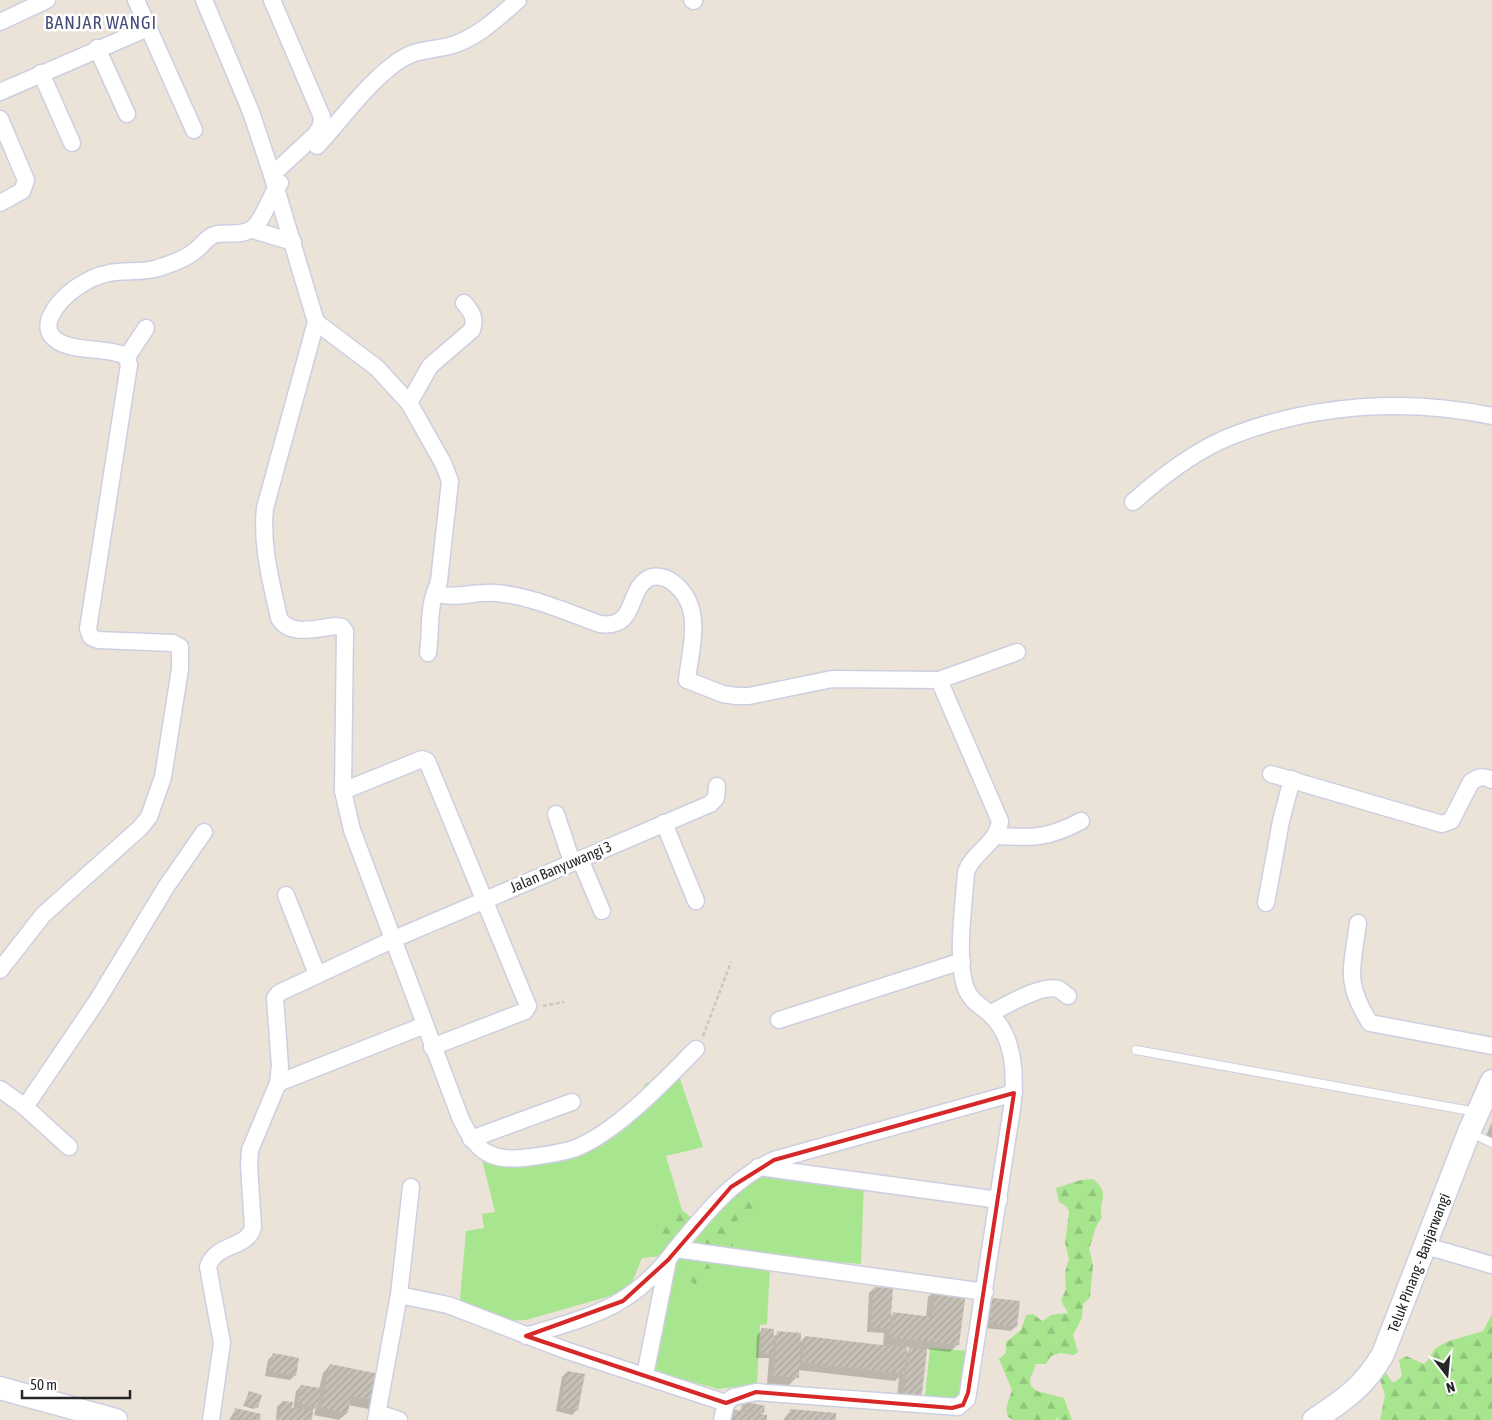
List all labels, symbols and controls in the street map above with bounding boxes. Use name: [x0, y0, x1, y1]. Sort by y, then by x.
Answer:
district label: BANJAR WANGI: [45, 12, 157, 33]
street label: Jalan Banyuwangi 3: [507, 837, 614, 896]
street label: Teluk Pinang - Banjarwangi: [1384, 1191, 1453, 1335]
north arrow: [1422, 1350, 1472, 1400]
scale bar: [22, 1368, 130, 1400]
text: 50 m: [30, 1376, 57, 1393]
text: N: [1444, 1379, 1457, 1396]

